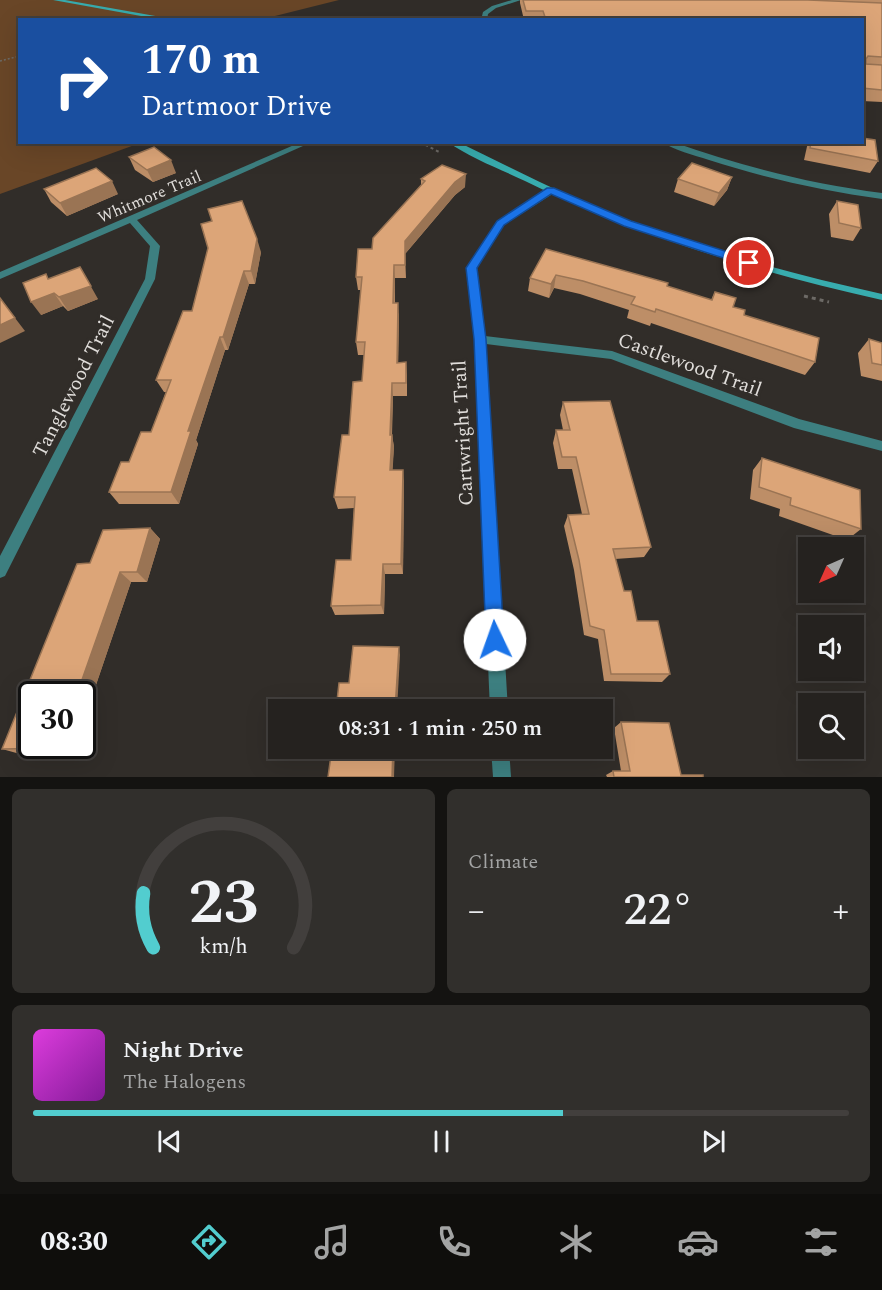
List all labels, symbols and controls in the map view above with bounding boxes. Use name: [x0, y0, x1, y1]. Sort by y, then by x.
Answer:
text: 170 m: [141, 29, 260, 92]
icon: right: [42, 42, 120, 120]
text: Dartmoor Drive: [141, 86, 332, 128]
street label: Whitmore Trail: [94, 164, 205, 230]
pin: [723, 237, 774, 288]
icon: arrive: [732, 246, 765, 279]
street label: Tanglewood Trail: [25, 310, 123, 463]
street label: Castlewood Trail: [613, 325, 766, 405]
street label: Cartwright Trail: [444, 359, 482, 507]
north arrow: [798, 537, 864, 603]
map controls: [798, 537, 864, 759]
position arrow: [463, 608, 527, 672]
button: sound: [798, 615, 864, 681]
speed limit sign: 30: [18, 681, 96, 759]
button: search: [798, 693, 864, 759]
text: 08:31 · 1 min · 250 m: [339, 712, 542, 745]
text: Climate: [468, 847, 538, 877]
text: 23: [188, 856, 259, 951]
text: 22°: [623, 876, 694, 945]
text: −: [468, 886, 485, 936]
text: +: [833, 886, 849, 936]
text: km/h: [199, 930, 248, 963]
text: Night Drive: [123, 1034, 243, 1067]
text: The Halogens: [123, 1067, 246, 1097]
icon: previous: [153, 1125, 186, 1158]
icon: pause: [425, 1125, 458, 1158]
icon: next: [697, 1125, 730, 1158]
text: 08:30: [40, 1221, 108, 1263]
icon: directions: [188, 1221, 230, 1263]
icon: music: [311, 1221, 353, 1263]
icon: phone: [433, 1221, 475, 1263]
icon: climate: [555, 1221, 597, 1263]
icon: car: [677, 1221, 719, 1263]
icon: filters: [800, 1221, 842, 1263]

